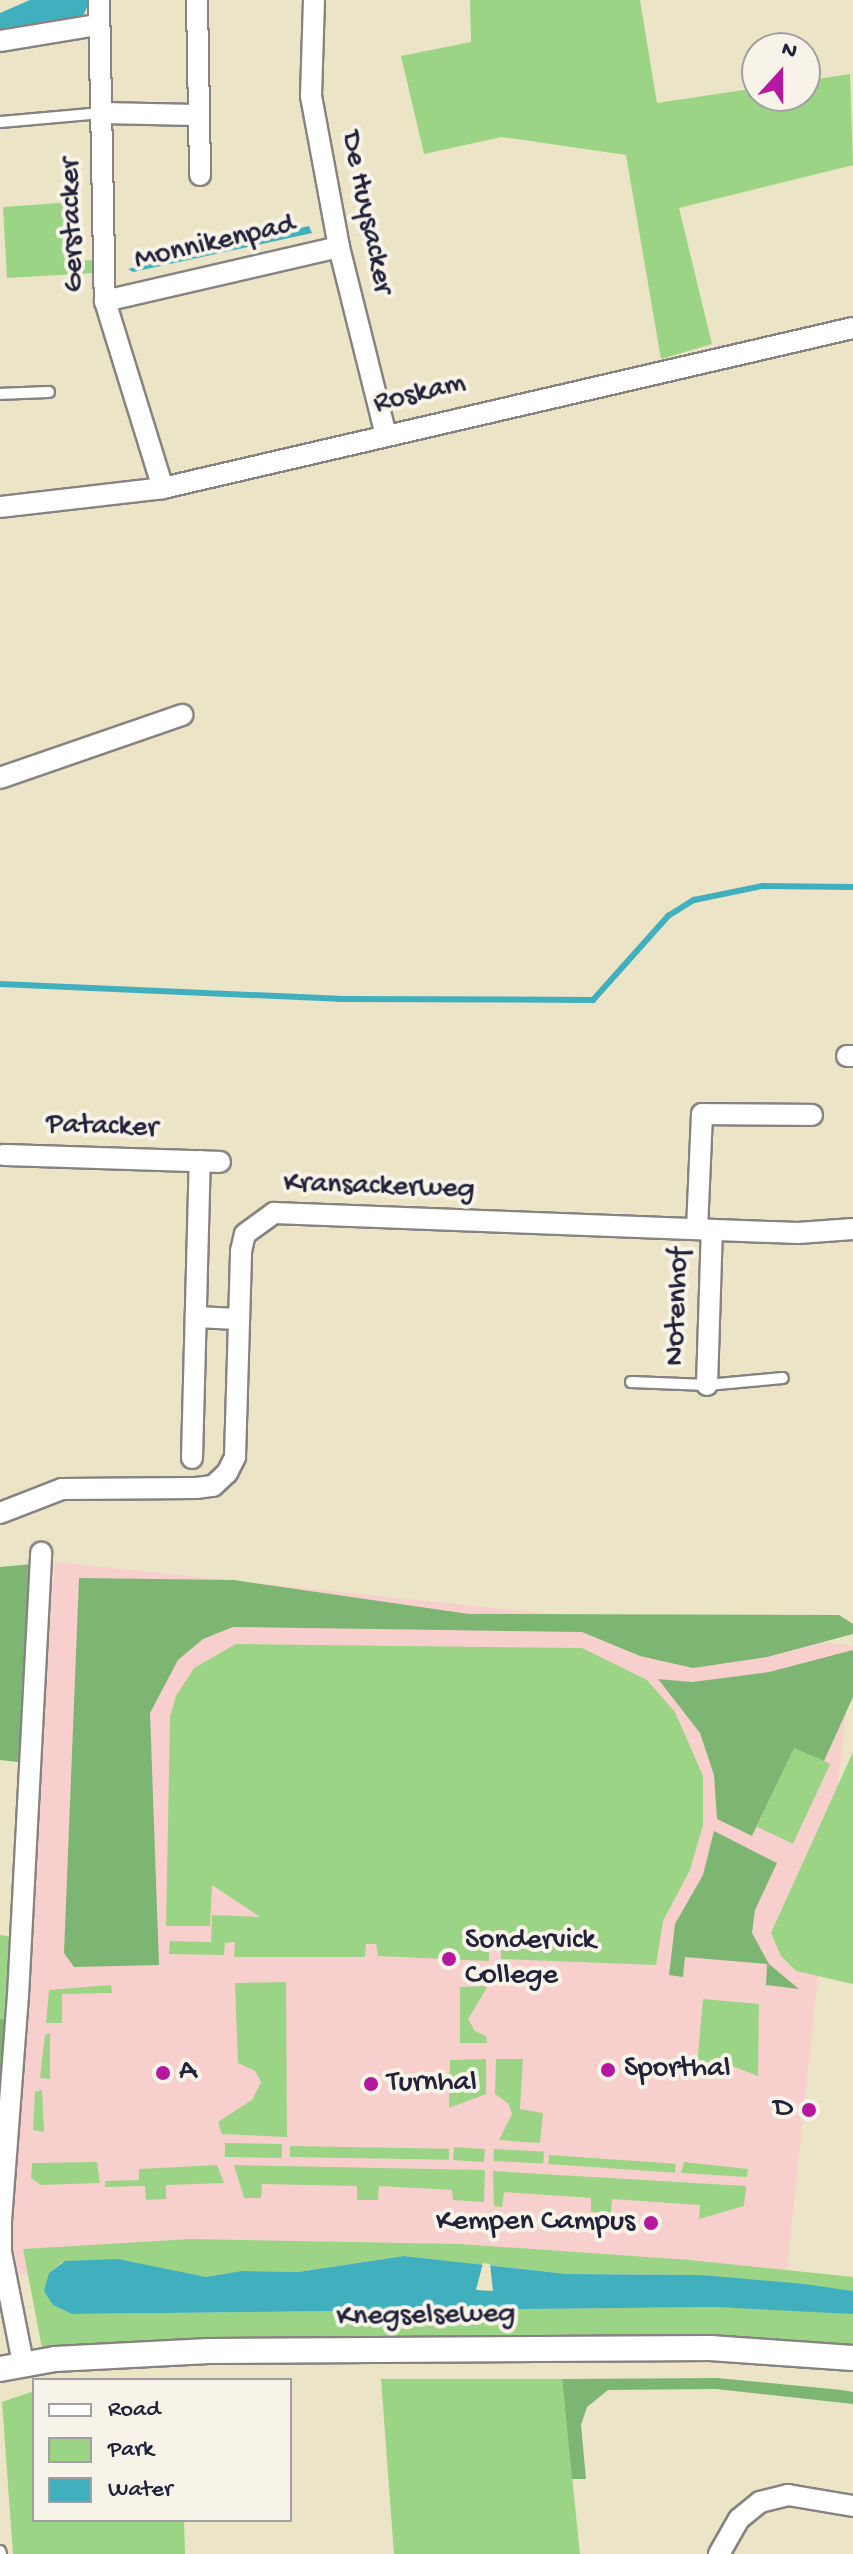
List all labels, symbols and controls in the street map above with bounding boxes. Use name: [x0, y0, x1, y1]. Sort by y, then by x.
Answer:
north arrow: [741, 32, 821, 112]
text: N: [778, 37, 800, 66]
street label: De Huysacker: [330, 128, 400, 298]
street label: Gerstacker: [54, 157, 94, 293]
street label: Monnikenpad: [131, 208, 299, 280]
street label: Roskam: [370, 366, 470, 424]
street label: Patacker: [46, 1108, 158, 1148]
street label: Kransackerweg: [283, 1167, 475, 1209]
street label: Notenhof: [659, 1247, 699, 1367]
place label: Sondervick College: [465, 1924, 596, 1994]
marker: Sondervick College: [440, 1950, 458, 1968]
place label: Sporthal: [624, 2052, 730, 2088]
place label: A: [179, 2055, 197, 2091]
marker: Sporthal: [599, 2061, 617, 2079]
marker: A: [154, 2064, 172, 2082]
place label: Turnhal: [387, 2066, 477, 2102]
marker: Turnhal: [362, 2075, 380, 2093]
place label: D: [773, 2092, 793, 2128]
marker: D: [800, 2101, 818, 2119]
place label: Kempen Campus: [436, 2205, 635, 2241]
marker: Kempen Campus: [642, 2214, 660, 2232]
street label: Knegselseweg: [336, 2297, 516, 2337]
legend: [32, 2378, 292, 2522]
text: Road: [108, 2396, 160, 2425]
text: Park: [108, 2436, 154, 2465]
text: Water: [108, 2476, 172, 2505]

